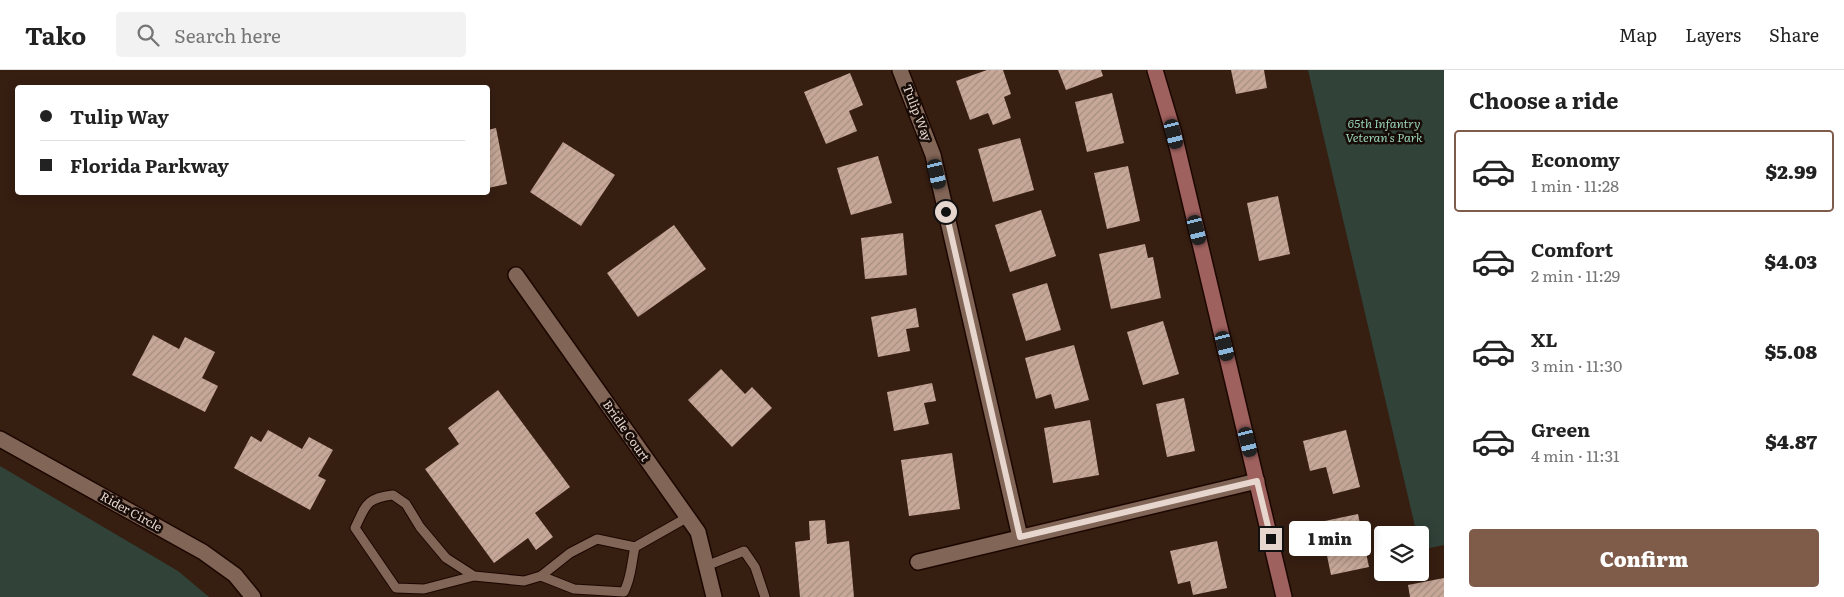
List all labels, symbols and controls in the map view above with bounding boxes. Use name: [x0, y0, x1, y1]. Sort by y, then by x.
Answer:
search box: [116, 12, 466, 57]
text: Tako: [25, 17, 86, 52]
icon: search: [134, 21, 162, 49]
text: Search here: [174, 21, 281, 49]
text: Map: [1619, 21, 1657, 48]
text: Layers: [1685, 21, 1741, 48]
text: Share: [1769, 21, 1819, 48]
street label: Tulip Way: [899, 82, 937, 144]
text: Choose a ride: [1469, 83, 1618, 116]
text: Tulip Way: [70, 102, 169, 130]
park label: 65th Infantry Veteran's Park: [1346, 114, 1423, 146]
car: [1163, 118, 1184, 150]
text: Economy: [1531, 145, 1620, 173]
icon: car: [1471, 149, 1516, 194]
text: Florida Parkway: [70, 151, 229, 179]
text: $2.99: [1765, 157, 1817, 185]
car: [926, 158, 947, 190]
text: 1 min · 11:28: [1531, 173, 1619, 197]
route start: [935, 201, 957, 223]
car: [1186, 214, 1207, 246]
text: Comfort: [1531, 235, 1613, 263]
icon: car: [1471, 239, 1516, 284]
text: $4.03: [1765, 247, 1817, 275]
text: 2 min · 11:29: [1531, 263, 1620, 287]
text: XL: [1531, 325, 1558, 353]
icon: car: [1471, 329, 1516, 374]
car: [1214, 330, 1235, 362]
text: $5.08: [1765, 337, 1817, 365]
text: 3 min · 11:30: [1531, 353, 1622, 377]
street label: Bridle Court: [599, 396, 655, 465]
text: Green: [1531, 415, 1590, 443]
icon: car: [1471, 419, 1516, 464]
car: [1237, 426, 1258, 458]
text: $4.87: [1765, 427, 1817, 455]
text: 4 min · 11:31: [1531, 443, 1620, 467]
street label: Rider Circle: [97, 487, 166, 535]
callout: 1 min: [1288, 522, 1371, 556]
text: 1 min: [1308, 526, 1352, 550]
map controls: [1374, 526, 1429, 581]
button: layers: [1374, 526, 1429, 581]
route end: [1260, 528, 1282, 550]
button: Confirm: [1469, 529, 1819, 587]

